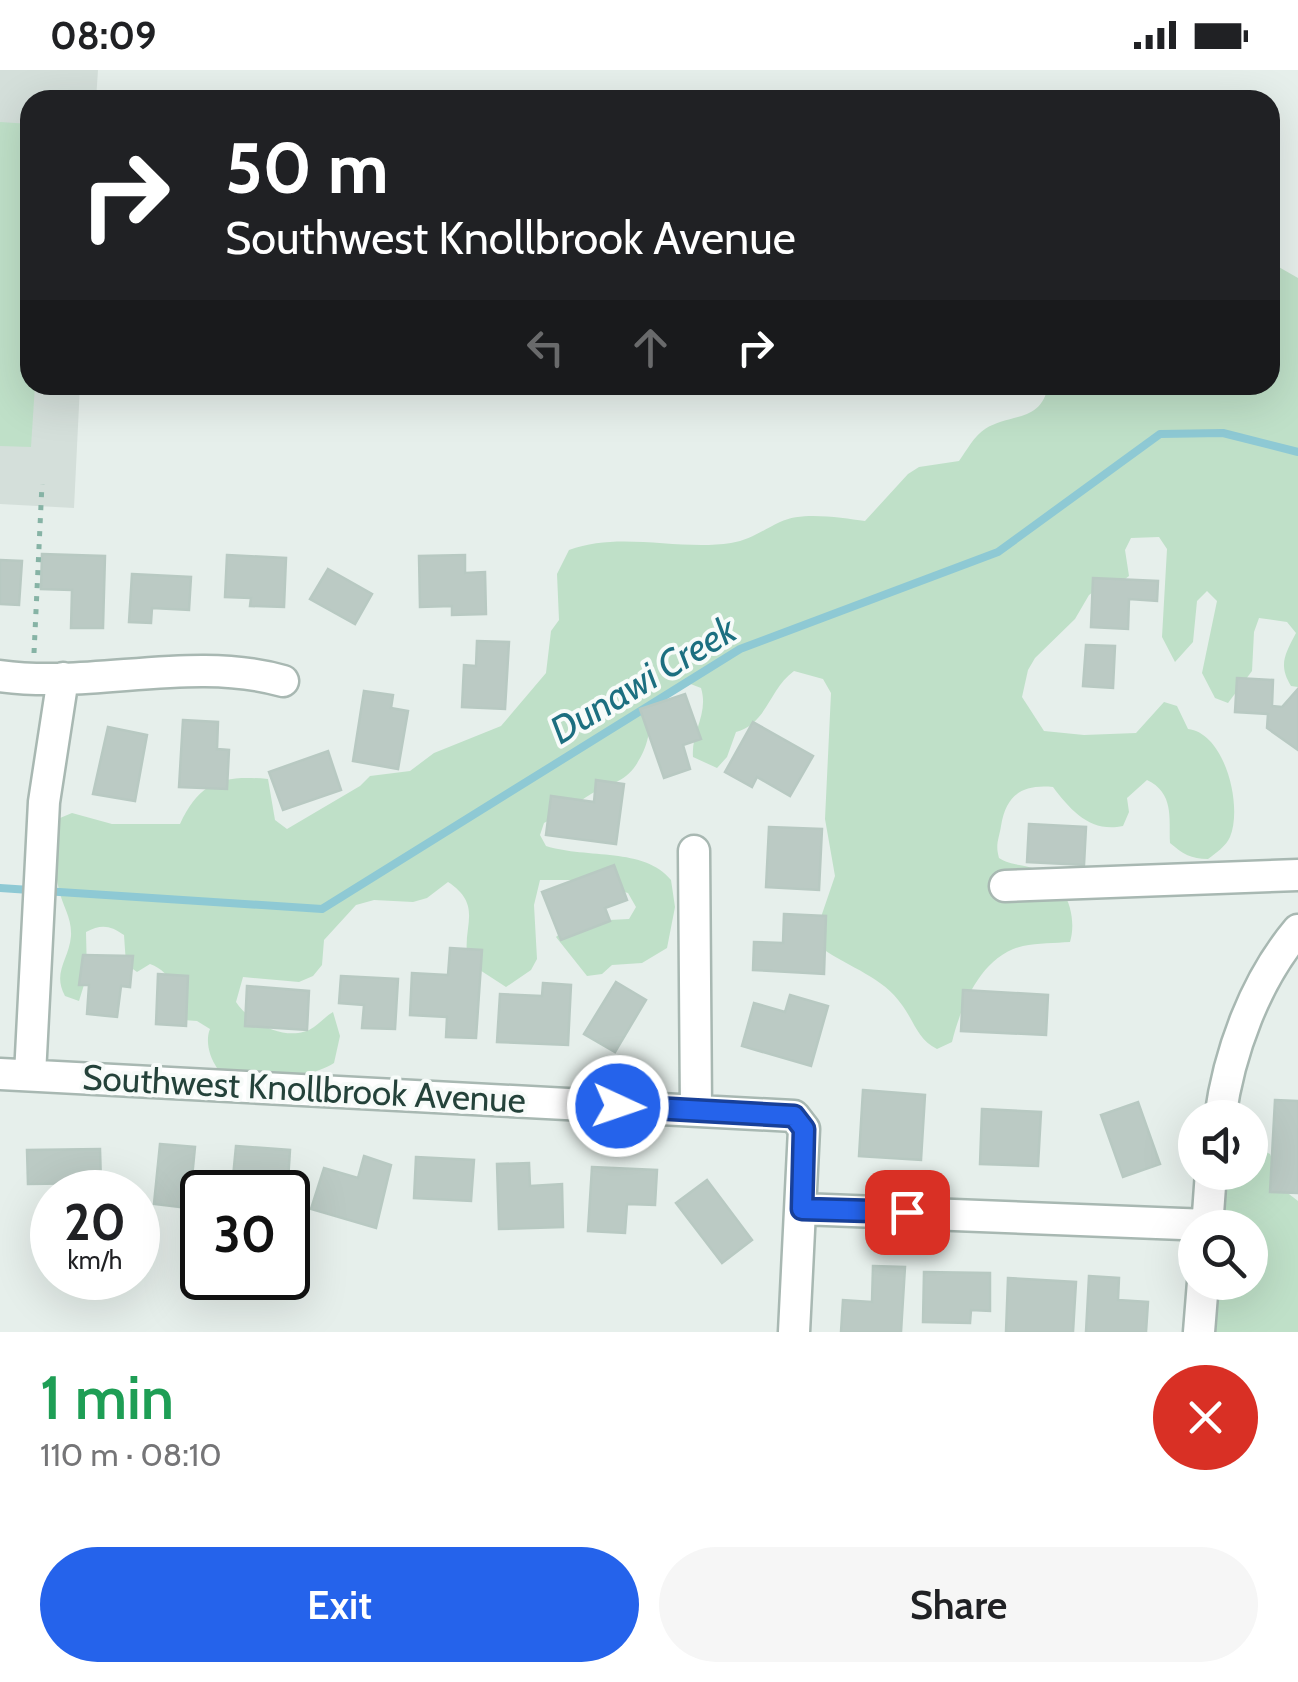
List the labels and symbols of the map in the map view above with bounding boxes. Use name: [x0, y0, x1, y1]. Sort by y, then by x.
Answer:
water label: Dunawi Creek: [541, 605, 746, 753]
position arrow: [566, 1054, 670, 1158]
street label: Southwest Knollbrook Avenue: [81, 1055, 527, 1122]
speed limit sign: 30: [180, 1170, 310, 1300]
pin: [865, 1170, 950, 1255]

